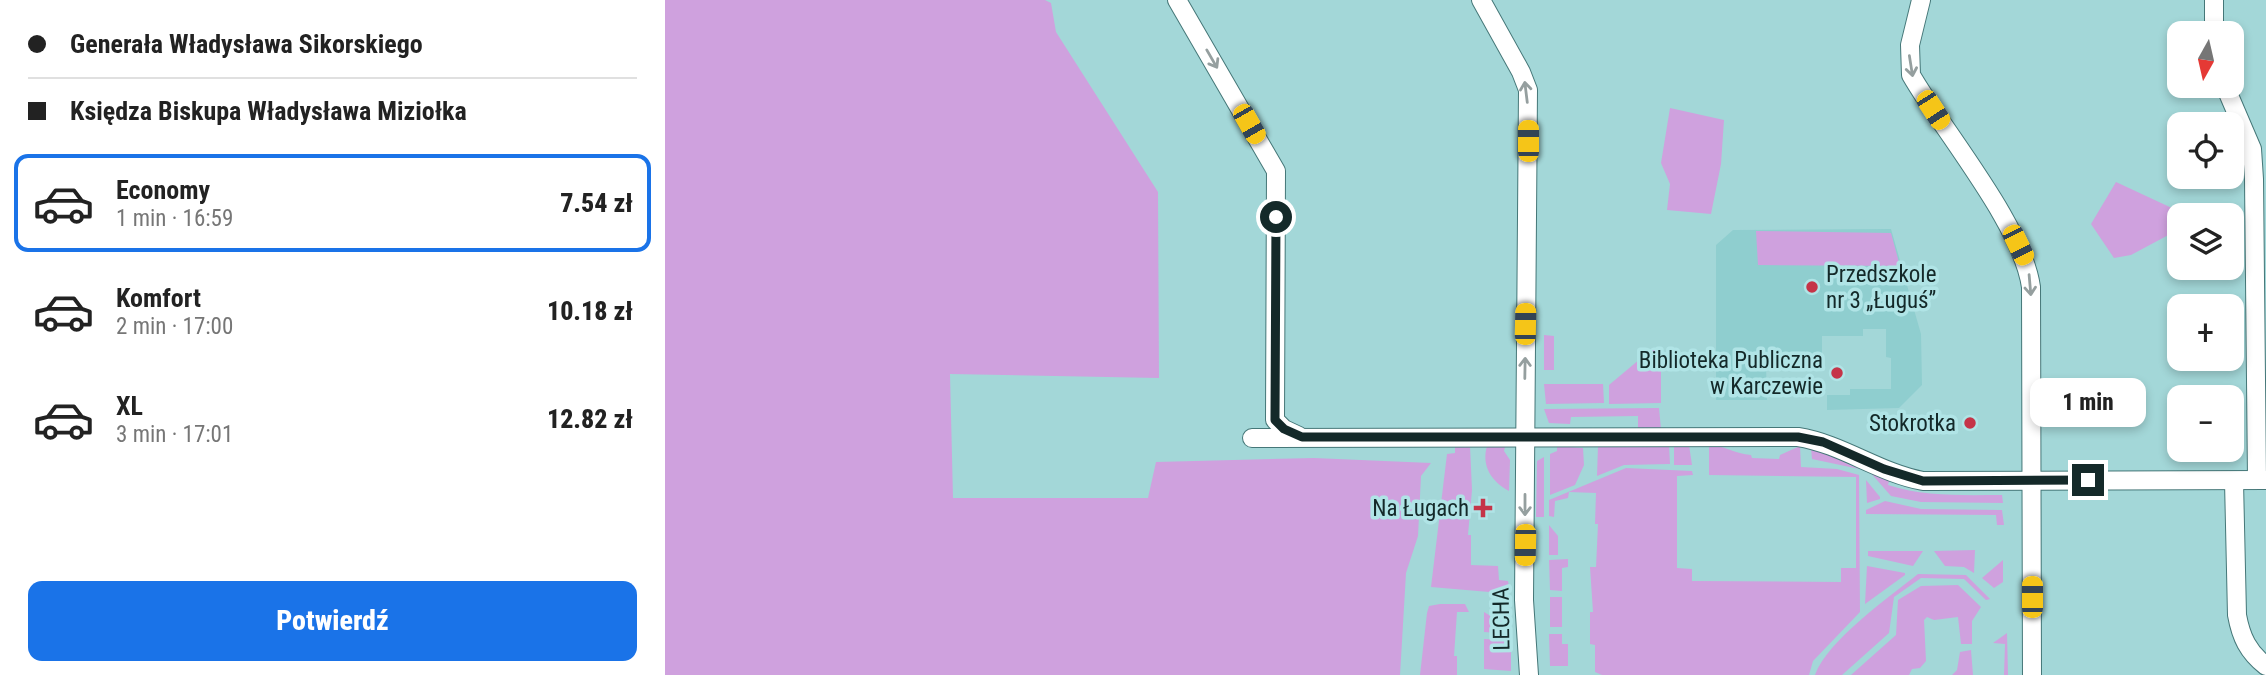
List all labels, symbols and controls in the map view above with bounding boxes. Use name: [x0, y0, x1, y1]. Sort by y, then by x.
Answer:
north arrow: [2167, 21, 2243, 98]
map controls: [2167, 21, 2244, 462]
text: Generała Władysława Sikorskiego: [70, 29, 423, 59]
one-way arrow: [1205, 49, 1219, 69]
one-way arrow: [1905, 54, 1918, 77]
one-way arrow: [1520, 81, 1533, 104]
car: [1913, 87, 1954, 133]
text: Księdza Biskupa Władysława Miziołka: [70, 96, 467, 126]
car: [1230, 101, 1269, 147]
button: locate: [2167, 112, 2244, 189]
car: [1518, 120, 1539, 162]
icon: car: [32, 172, 95, 235]
text: Economy: [116, 175, 210, 205]
text: 7.54 zł: [560, 188, 633, 218]
route start: [1260, 201, 1292, 233]
button: layers: [2167, 203, 2244, 280]
text: 1 min · 16:59: [116, 205, 233, 232]
car: [2000, 222, 2037, 268]
place label: Przedszkole nr 3 „Ługuś”: [1826, 261, 1936, 314]
one-way arrow: [2024, 273, 2037, 296]
marker: Przedszkole nr 3 „Ługuś”: [1804, 279, 1820, 295]
icon: car: [32, 280, 95, 343]
text: Komfort: [116, 283, 201, 313]
button: +: [2167, 294, 2244, 371]
text: 10.18 zł: [547, 296, 633, 326]
car: [1515, 303, 1536, 345]
text: 2 min · 17:00: [116, 313, 233, 340]
place label: Biblioteka Publiczna w Karczewie: [1639, 347, 1823, 400]
one-way arrow: [1518, 357, 1532, 380]
marker: Biblioteka Publiczna w Karczewie: [1829, 365, 1845, 381]
callout: 1 min: [2030, 378, 2146, 428]
button: −: [2167, 385, 2244, 462]
icon: car: [32, 388, 95, 451]
text: 1 min: [2062, 389, 2114, 416]
text: XL: [116, 391, 143, 421]
text: 12.82 zł: [547, 404, 633, 434]
place label: Stokrotka: [1869, 410, 1956, 437]
marker: Stokrotka: [1962, 415, 1978, 431]
text: 3 min · 17:01: [116, 421, 233, 448]
route end: [2072, 464, 2104, 496]
one-way arrow: [1518, 493, 1532, 516]
place label: Na Ługach: [1372, 495, 1469, 522]
marker: Na Ługach: [1475, 500, 1491, 516]
car: [1515, 524, 1536, 566]
car: [2022, 576, 2043, 618]
button: Potwierdź: [28, 581, 637, 661]
street label: LECHA: [1487, 587, 1516, 651]

